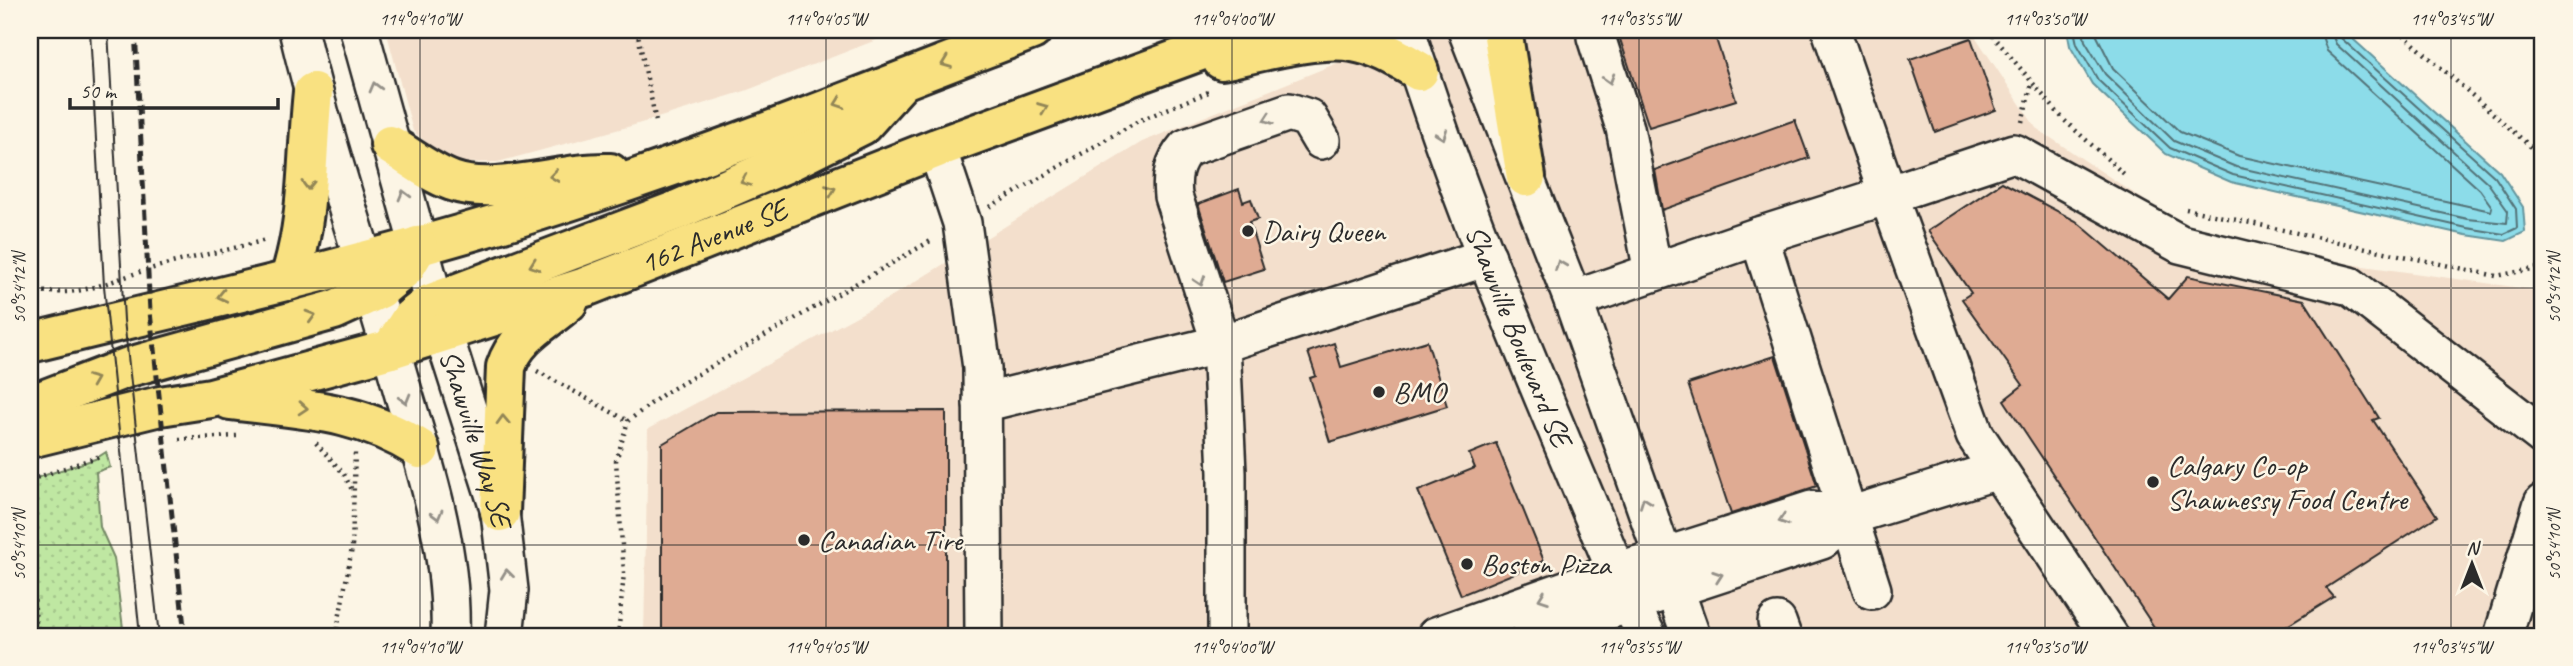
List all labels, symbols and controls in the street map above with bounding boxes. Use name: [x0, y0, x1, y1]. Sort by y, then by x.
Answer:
text: 114°04'10"W: [379, 8, 464, 30]
text: 114°04'05"W: [785, 8, 870, 30]
text: 114°04'00"W: [1191, 8, 1276, 30]
text: 114°03'55"W: [1598, 8, 1683, 30]
text: 114°03'50"W: [2004, 8, 2089, 30]
text: 114°03'45"W: [2410, 8, 2495, 30]
one-way arrow: [940, 55, 952, 69]
scale bar: [70, 66, 278, 110]
one-way arrow: [1601, 73, 1616, 85]
text: 50 m: [80, 78, 118, 104]
one-way arrow: [369, 81, 383, 93]
one-way arrow: [834, 95, 846, 109]
one-way arrow: [1037, 102, 1049, 116]
one-way arrow: [1262, 111, 1274, 125]
one-way arrow: [1434, 128, 1448, 140]
one-way arrow: [548, 169, 560, 184]
one-way arrow: [740, 173, 752, 187]
one-way arrow: [300, 180, 315, 191]
one-way arrow: [825, 184, 837, 198]
street label: 162 Avenue SE: [635, 189, 796, 282]
one-way arrow: [398, 190, 412, 202]
place label: Dairy Queen: [1262, 212, 1387, 250]
street label: Shawville Boulevard SE: [1457, 220, 1582, 456]
marker: Dairy Queen: [1240, 223, 1256, 239]
text: 50°54'12"N: [8, 249, 30, 323]
text: 50°54'12"N: [2543, 249, 2565, 323]
one-way arrow: [528, 256, 540, 270]
one-way arrow: [1554, 260, 1568, 272]
one-way arrow: [1192, 274, 1206, 286]
one-way arrow: [216, 288, 228, 303]
one-way arrow: [305, 310, 317, 325]
street label: Shawville Way SE: [431, 345, 521, 532]
place label: BMO: [1393, 373, 1448, 411]
one-way arrow: [87, 375, 99, 389]
marker: BMO: [1371, 384, 1387, 400]
one-way arrow: [397, 393, 412, 405]
one-way arrow: [298, 400, 309, 415]
one-way arrow: [495, 414, 511, 424]
place label: Calgary Co-op Shawnessy Food Centre: [2167, 446, 2409, 518]
marker: Calgary Co-op Shawnessy Food Centre: [2145, 474, 2161, 490]
one-way arrow: [1639, 497, 1653, 509]
text: 50°54'10"N: [8, 506, 30, 580]
text: 50°54'10"N: [2543, 506, 2565, 580]
one-way arrow: [429, 509, 443, 521]
one-way arrow: [1777, 512, 1789, 526]
place label: Canadian Tire: [818, 521, 964, 559]
north arrow: [2436, 530, 2506, 600]
marker: Canadian Tire: [796, 532, 812, 548]
text: N: [2466, 536, 2481, 560]
place label: Boston Pizza: [1481, 545, 1612, 583]
marker: Boston Pizza: [1459, 556, 1475, 572]
one-way arrow: [500, 568, 515, 580]
one-way arrow: [1711, 570, 1723, 584]
one-way arrow: [1538, 590, 1550, 604]
text: 114°04'10"W: [379, 636, 464, 658]
text: 114°04'05"W: [785, 636, 870, 658]
text: 114°04'00"W: [1191, 636, 1276, 658]
text: 114°03'55"W: [1598, 636, 1683, 658]
text: 114°03'50"W: [2004, 636, 2089, 658]
text: 114°03'45"W: [2410, 636, 2495, 658]

